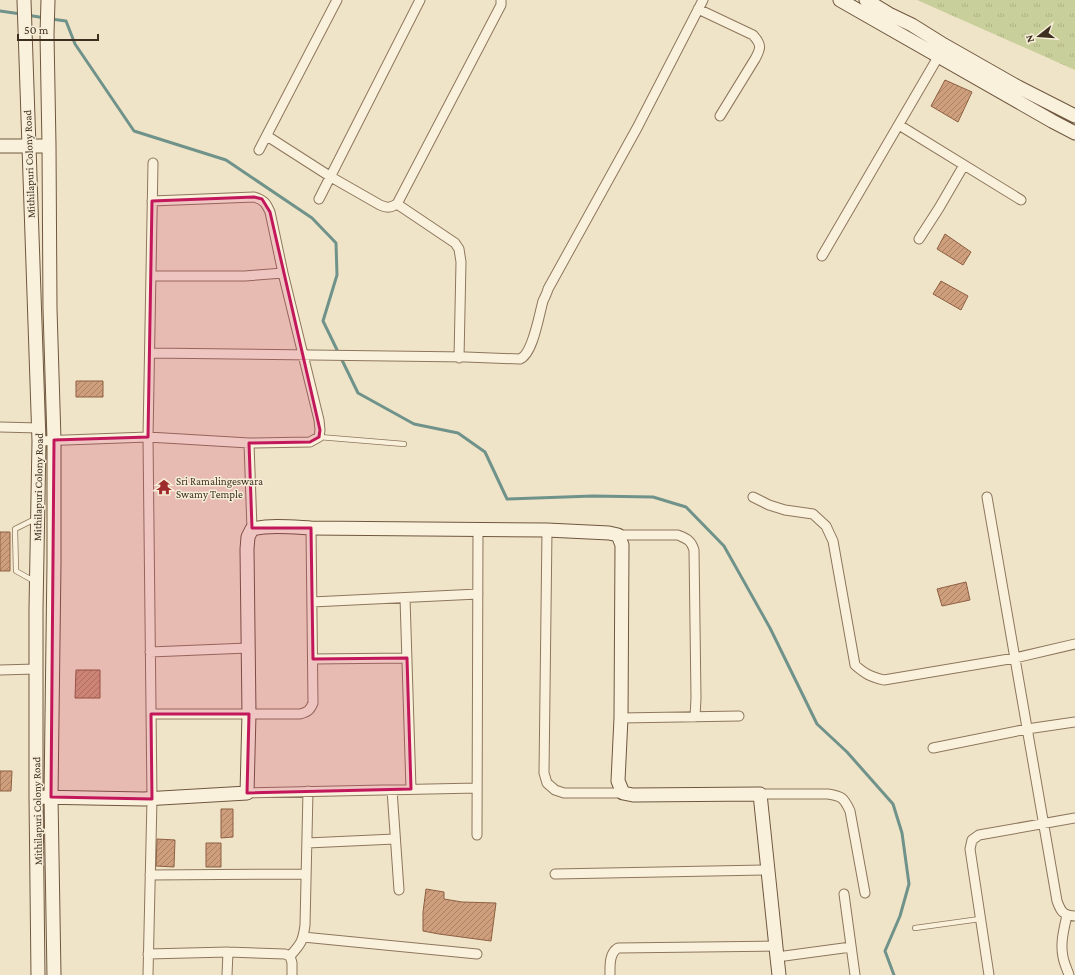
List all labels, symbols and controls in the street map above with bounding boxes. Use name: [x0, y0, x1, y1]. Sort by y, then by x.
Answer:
scale bar: [18, 16, 98, 42]
north arrow: [1019, 16, 1059, 56]
text: 50 m: [24, 23, 49, 37]
text: N: [1022, 33, 1036, 44]
street label: Mithilapuri Colony Road: [21, 109, 38, 218]
street label: Mithilapuri Colony Road: [31, 432, 46, 541]
place label: Sri Ramalingeswara Swamy Temple: [176, 475, 263, 501]
temple icon: Sri Ramalingeswara Swamy Temple: [155, 478, 173, 496]
street label: Mithilapuri Colony Road: [30, 756, 45, 865]

